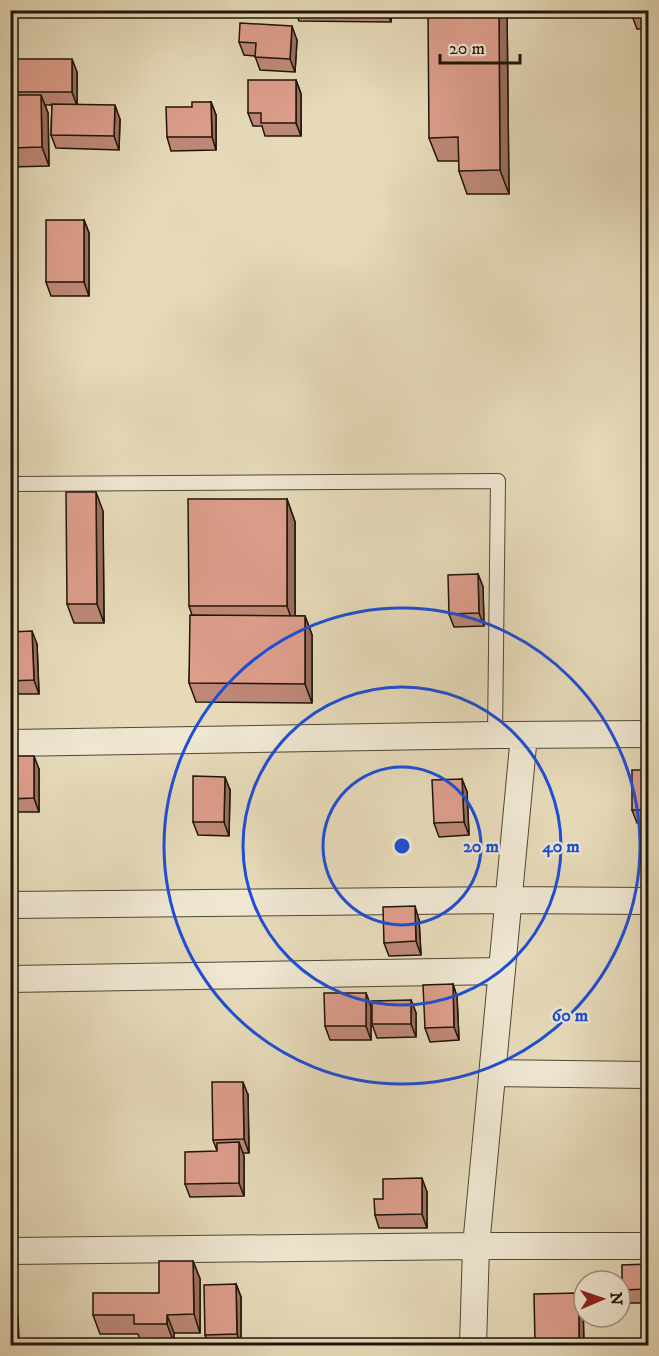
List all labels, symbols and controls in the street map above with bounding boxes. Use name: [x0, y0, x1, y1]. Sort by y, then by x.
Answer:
scale bar: [440, 27, 520, 65]
text: 20 m: [449, 38, 485, 60]
centre of rings: [392, 836, 412, 856]
text: 20 m: [463, 836, 499, 858]
text: 40 m: [541, 836, 580, 858]
text: 60 m: [552, 1005, 589, 1027]
north arrow: [572, 1269, 632, 1329]
text: N: [606, 1292, 626, 1305]

